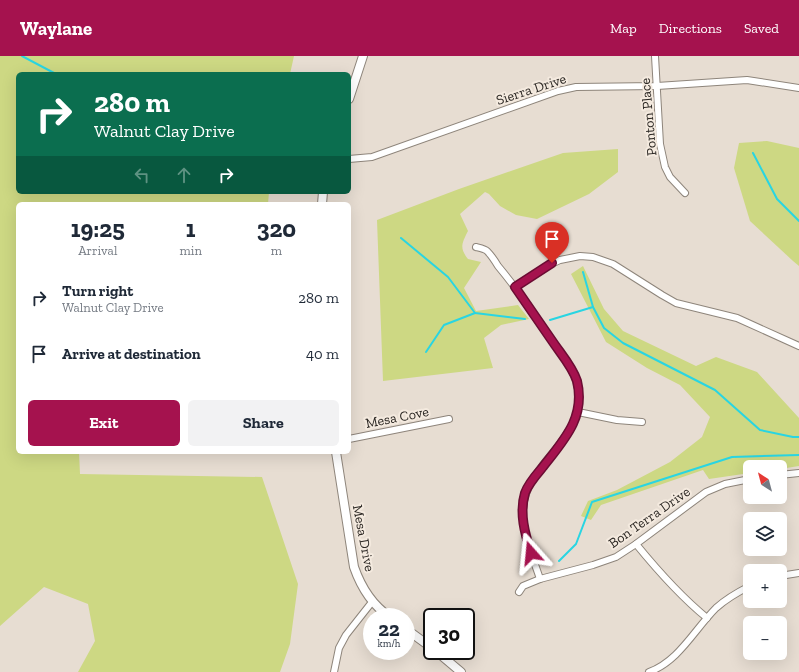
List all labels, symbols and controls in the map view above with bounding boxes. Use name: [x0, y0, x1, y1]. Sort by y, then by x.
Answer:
text: Waylane: [20, 17, 92, 40]
text: Map: [610, 20, 637, 37]
text: Directions: [659, 20, 722, 37]
text: Saved: [744, 20, 779, 37]
street label: Sierra Drive: [494, 70, 569, 109]
street label: Ponton Place: [637, 77, 660, 157]
text: 280 m: [94, 86, 170, 119]
icon: right: [28, 88, 80, 140]
text: Walnut Clay Drive: [94, 120, 235, 142]
icon: left: [131, 164, 153, 186]
icon: ahead: [173, 164, 195, 186]
icon: right: [215, 164, 237, 186]
text: 19:25: [71, 214, 125, 243]
text: 1: [186, 214, 196, 243]
text: 320: [257, 214, 296, 243]
pin: [535, 222, 569, 263]
icon: arrive: [541, 228, 563, 250]
text: Arrival: [78, 243, 117, 258]
text: min: [180, 243, 202, 258]
text: m: [271, 243, 282, 258]
text: Turn right: [62, 282, 133, 300]
icon: right: [28, 287, 50, 309]
text: 280 m: [298, 289, 339, 307]
text: Walnut Clay Drive: [62, 300, 164, 315]
icon: arrive: [28, 343, 50, 365]
text: Arrive at destination: [62, 345, 201, 363]
text: 40 m: [306, 345, 339, 363]
button: Exit: [28, 400, 180, 446]
button: Share: [188, 400, 339, 446]
street label: Mesa Cove: [364, 403, 431, 432]
north arrow: [743, 460, 787, 504]
map controls: [743, 460, 787, 660]
street label: Bon Terra Drive: [605, 483, 694, 552]
street label: Mesa Drive: [349, 503, 378, 573]
button: layers: [743, 512, 787, 556]
position arrow: [510, 532, 552, 574]
button: +: [743, 564, 787, 608]
speed limit sign: 30: [423, 608, 475, 660]
button: −: [743, 616, 787, 660]
text: 22: [378, 617, 400, 641]
text: km/h: [378, 638, 400, 650]

